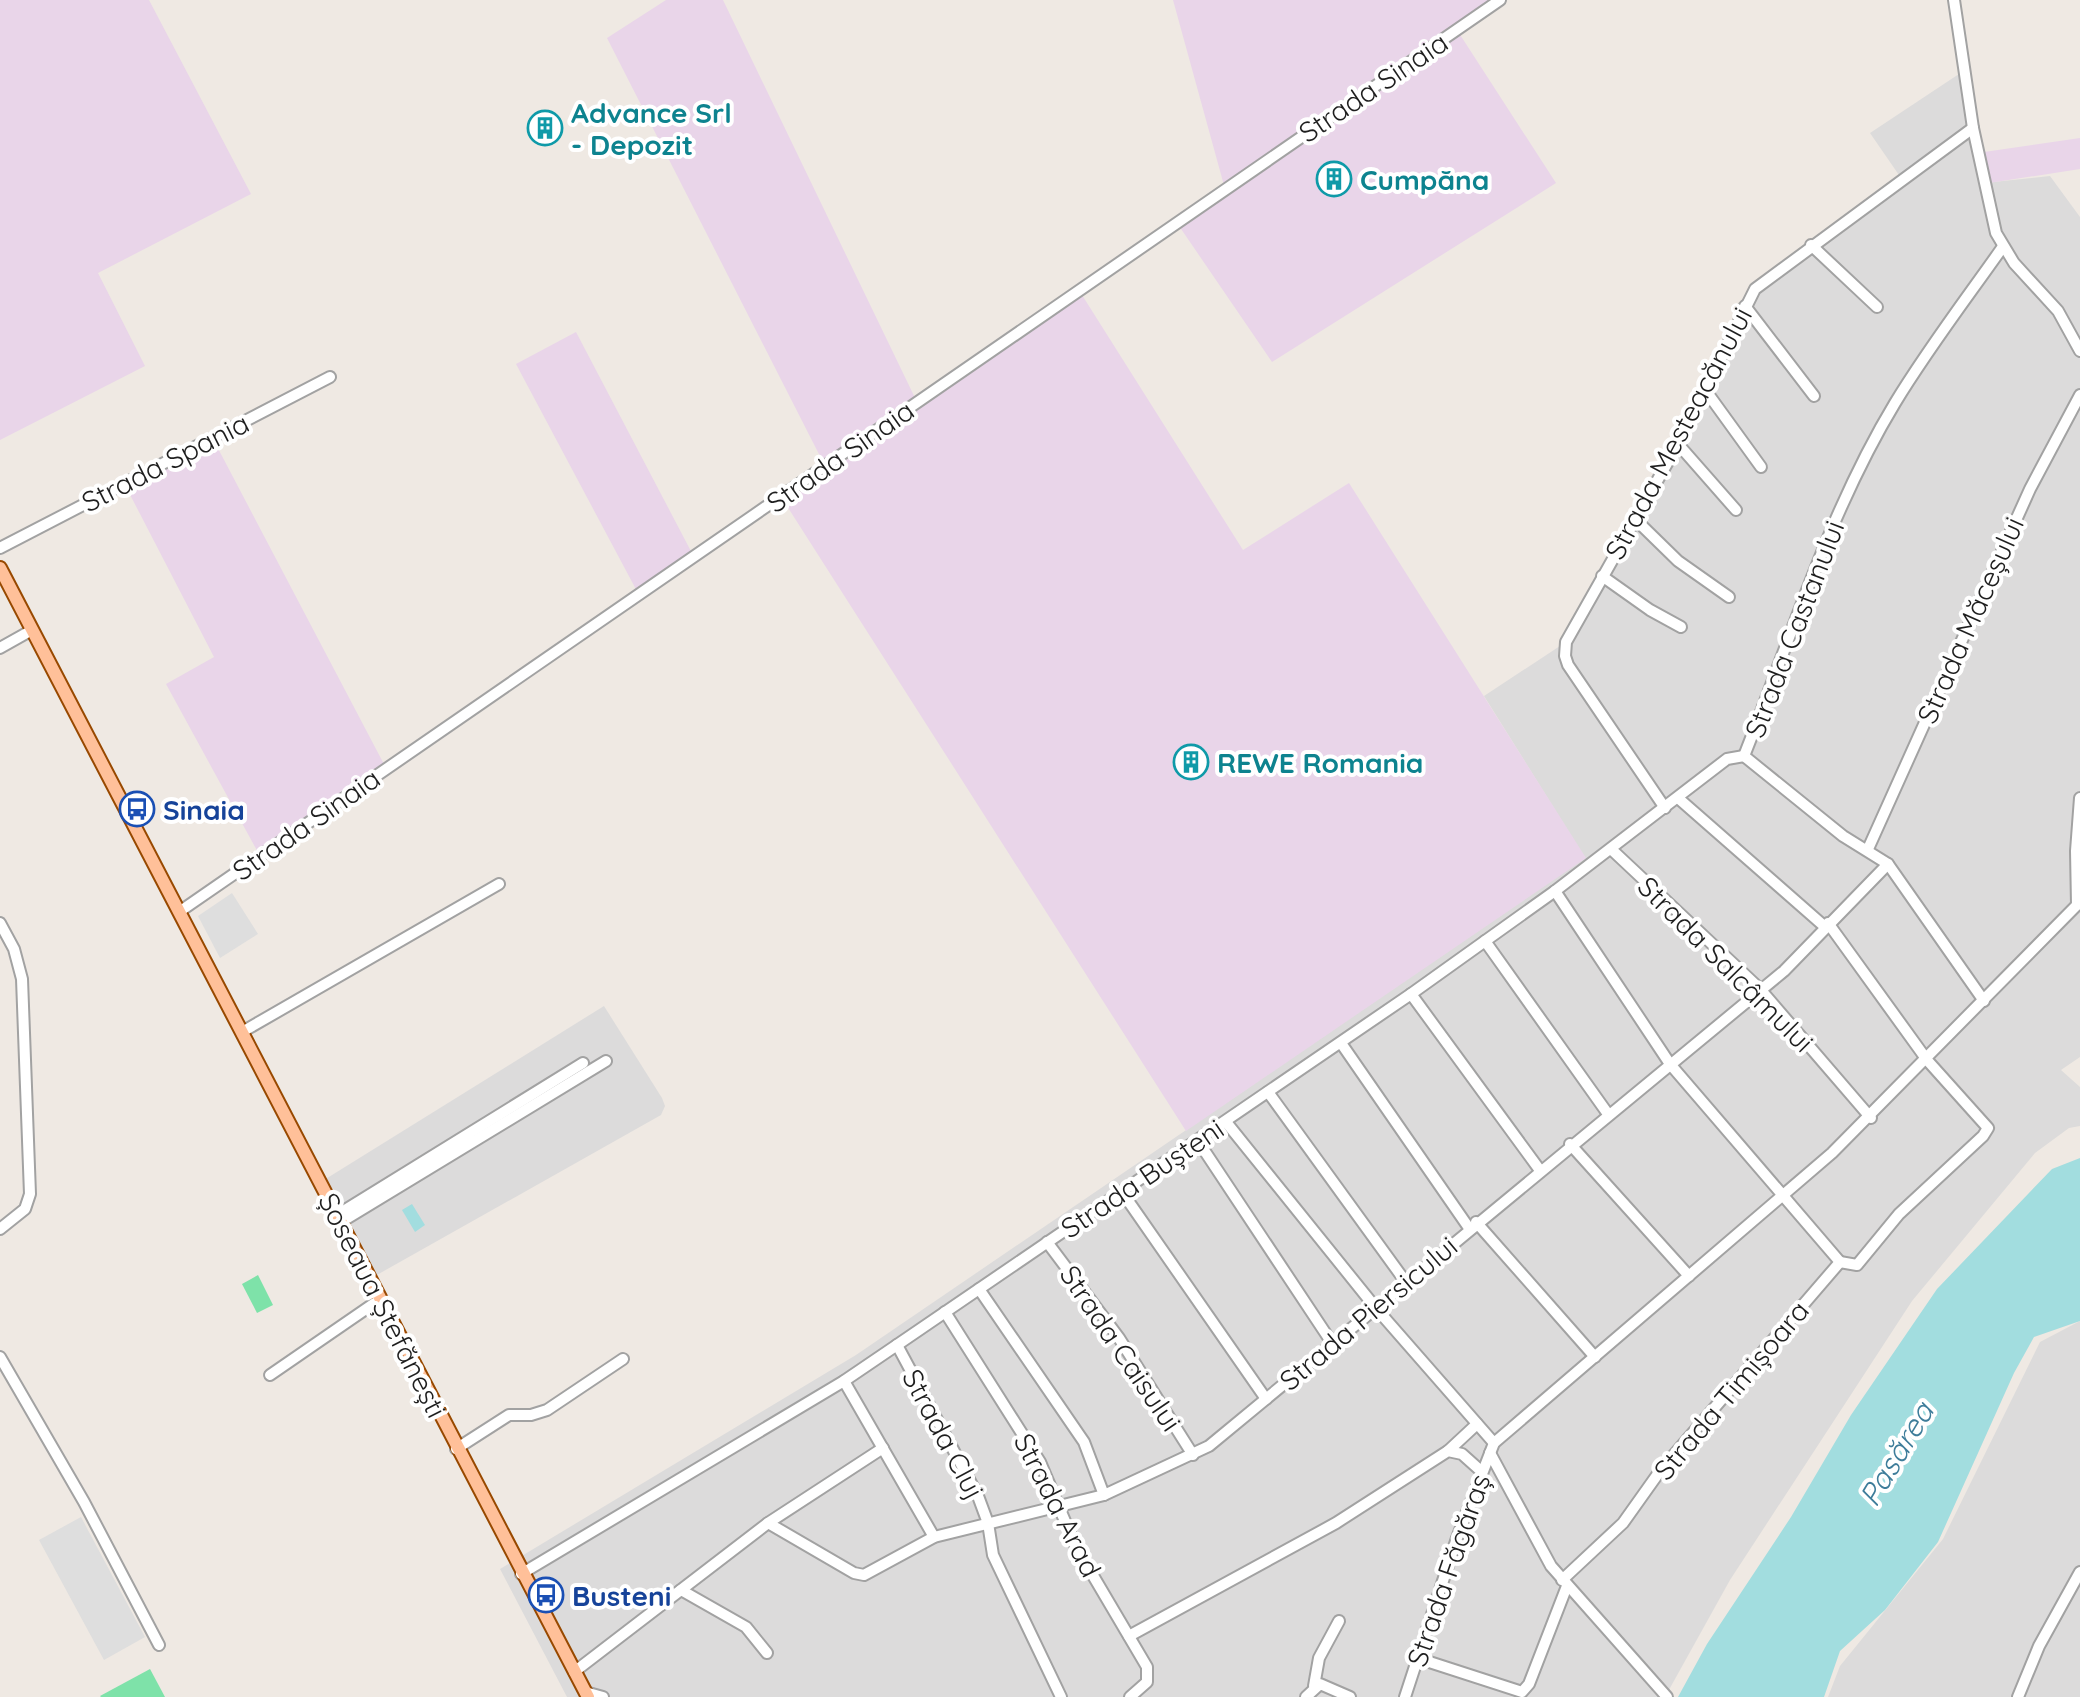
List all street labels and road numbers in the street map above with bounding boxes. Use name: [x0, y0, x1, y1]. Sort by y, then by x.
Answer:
street label: Strada Sinaia: [1292, 24, 1454, 150]
street label: Strada Mesteacănului: [1597, 301, 1759, 565]
street label: Strada Sinaia: [759, 392, 921, 520]
street label: Strada Spania: [76, 405, 254, 519]
street label: Strada Măceșului: [1909, 511, 2031, 729]
street label: Strada Castanului: [1737, 516, 1851, 742]
street label: Strada Sinaia: [225, 760, 387, 888]
street label: Strada Salcâmului: [1631, 869, 1821, 1059]
street label: Strada Bușteni: [1054, 1111, 1230, 1245]
street label: Șoseaua Ștefănești: [311, 1187, 455, 1423]
street label: Strada Piersicului: [1272, 1228, 1464, 1398]
street label: Strada Caisului: [1053, 1258, 1189, 1438]
street label: Strada Timișoara: [1646, 1293, 1816, 1487]
street label: Strada Cluj: [895, 1363, 993, 1505]
street label: Strada Arad: [1007, 1427, 1109, 1583]
street label: Strada Făgăraș: [1399, 1469, 1497, 1671]

